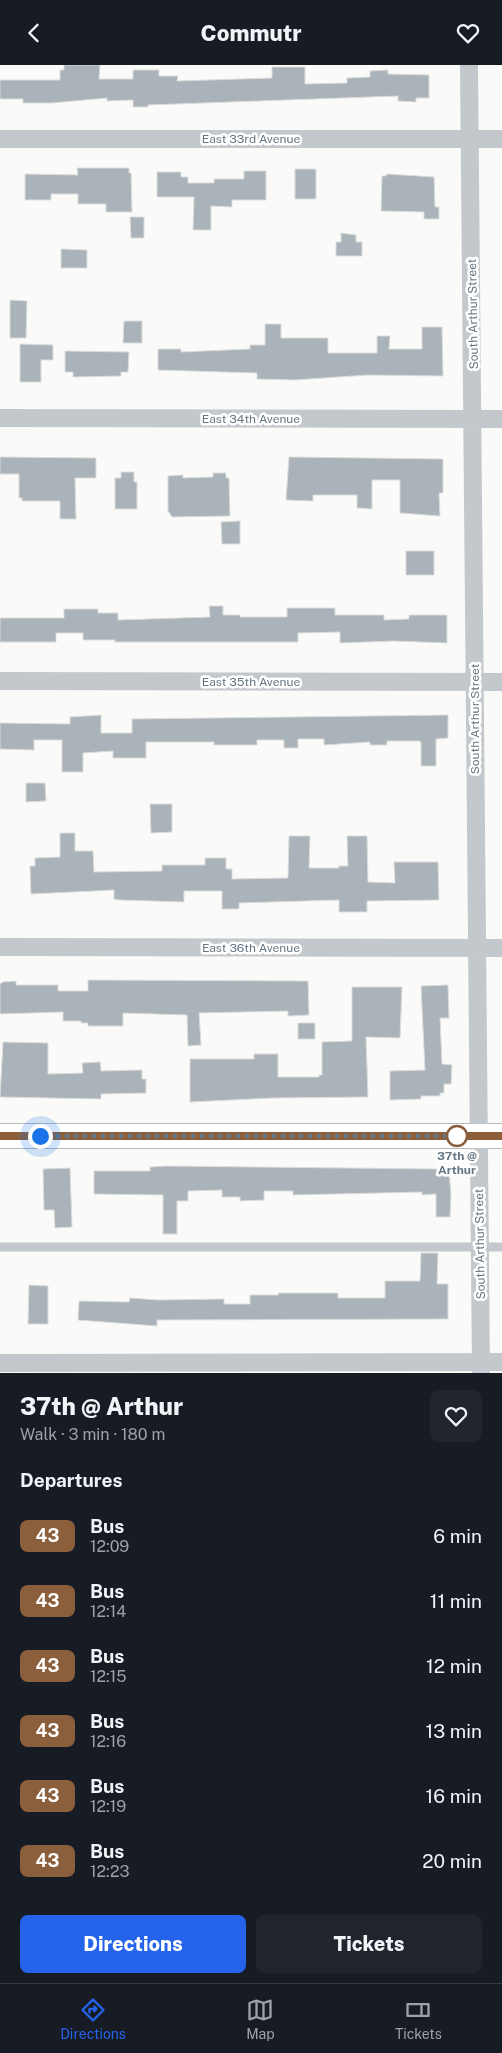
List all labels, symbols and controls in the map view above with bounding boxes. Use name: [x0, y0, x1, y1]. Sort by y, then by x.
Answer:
icon: back: [20, 19, 48, 47]
icon: heart: [454, 19, 482, 47]
text: Commutr: [201, 20, 301, 46]
street label: East 33rd Avenue: [202, 132, 300, 146]
street label: South Arthur Street: [465, 258, 481, 369]
street label: East 34th Avenue: [202, 412, 300, 426]
street label: South Arthur Street: [468, 663, 482, 774]
street label: East 35th Avenue: [202, 675, 300, 689]
street label: East 36th Avenue: [202, 941, 300, 955]
your location: [28, 1124, 53, 1149]
marker: 37th @ Arthur: [446, 1125, 468, 1147]
place label: 37th @ Arthur: [437, 1149, 477, 1177]
street label: South Arthur Street: [472, 1188, 488, 1299]
button: heart: [430, 1390, 482, 1442]
text: 37th @ Arthur: [20, 1392, 183, 1420]
text: Walk · 3 min · 180 m: [20, 1425, 165, 1444]
text: Departures: [20, 1469, 123, 1491]
text: Bus: [90, 1515, 124, 1537]
text: 43: [36, 1525, 59, 1546]
text: 6 min: [433, 1525, 482, 1547]
text: 12:09: [90, 1537, 129, 1556]
text: Bus: [90, 1580, 124, 1602]
text: 43: [36, 1590, 59, 1611]
text: 11 min: [430, 1590, 482, 1612]
text: 12:14: [90, 1602, 126, 1621]
text: Bus: [90, 1645, 124, 1667]
text: 43: [36, 1655, 59, 1676]
text: 12 min: [426, 1655, 482, 1677]
text: 12:15: [90, 1667, 126, 1686]
text: Bus: [90, 1710, 124, 1732]
text: 43: [36, 1720, 59, 1741]
text: 13 min: [425, 1720, 482, 1742]
text: 12:16: [90, 1732, 126, 1751]
text: Bus: [90, 1775, 124, 1797]
text: 43: [36, 1785, 59, 1806]
text: 16 min: [426, 1785, 482, 1807]
text: 12:19: [90, 1797, 126, 1816]
text: Bus: [90, 1840, 124, 1862]
text: 43: [36, 1850, 59, 1871]
text: 20 min: [422, 1850, 482, 1872]
text: 12:23: [90, 1862, 130, 1881]
button: Directions: [20, 1915, 246, 1973]
button: Tickets: [256, 1915, 482, 1973]
tab: Directions: [60, 1996, 126, 2042]
tab: Map: [246, 1996, 275, 2042]
tab: Tickets: [395, 1996, 442, 2042]

